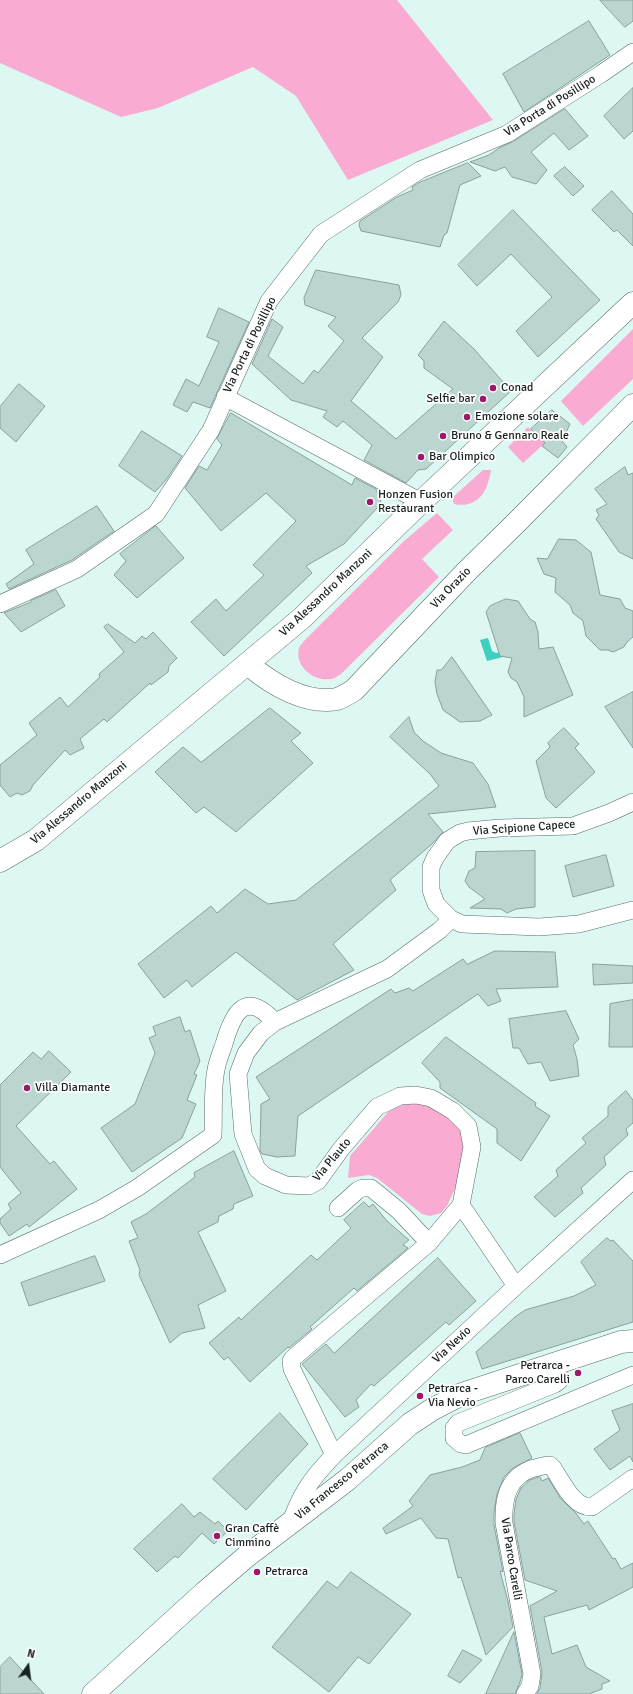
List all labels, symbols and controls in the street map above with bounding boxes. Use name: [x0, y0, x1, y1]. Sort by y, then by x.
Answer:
street label: Via Porta di Posillipo: [502, 72, 598, 140]
street label: Via Porta di Posillipo: [220, 295, 280, 395]
place label: Conad: [501, 381, 533, 395]
marker: Conad: [488, 383, 498, 393]
place label: Selfie bar: [426, 392, 475, 406]
marker: Selfie bar: [478, 394, 488, 404]
place label: Emozione solare: [475, 410, 559, 424]
marker: Emozione solare: [462, 412, 472, 422]
place label: Bruno & Gennaro Reale: [451, 429, 569, 443]
marker: Bruno & Gennaro Reale: [438, 431, 448, 441]
place label: Bar Olimpico: [429, 450, 495, 464]
marker: Bar Olimpico: [416, 452, 426, 462]
place label: Honzen Fusion Restaurant: [378, 488, 453, 516]
marker: Honzen Fusion Restaurant: [365, 497, 375, 507]
street label: Via Alessandro Manzoni: [277, 546, 375, 640]
street label: Via Orazio: [428, 564, 474, 612]
street label: Via Alessandro Manzoni: [28, 758, 130, 848]
street label: Via Scipione Capece: [472, 817, 576, 839]
place label: Villa Diamante: [35, 1081, 110, 1095]
marker: Villa Diamante: [22, 1083, 32, 1093]
street label: Via Plauto: [310, 1135, 354, 1185]
street label: Via Nevio: [430, 1323, 474, 1367]
place label: Petrarca - Parco Carelli: [505, 1359, 570, 1387]
marker: Petrarca - Parco Carelli: [573, 1368, 583, 1378]
place label: Petrarca - Via Nevio: [428, 1382, 478, 1410]
marker: Petrarca - Via Nevio: [415, 1391, 425, 1401]
street label: Via Francesco Petrarca: [292, 1439, 392, 1523]
street label: Via Parco Carelli: [497, 1517, 525, 1601]
place label: Gran Caffè Cimmino: [225, 1522, 279, 1550]
marker: Gran Caffè Cimmino: [212, 1531, 222, 1541]
place label: Petrarca: [265, 1565, 308, 1579]
marker: Petrarca: [252, 1567, 262, 1577]
north arrow: [8, 1646, 48, 1686]
text: N: [26, 1647, 36, 1661]

